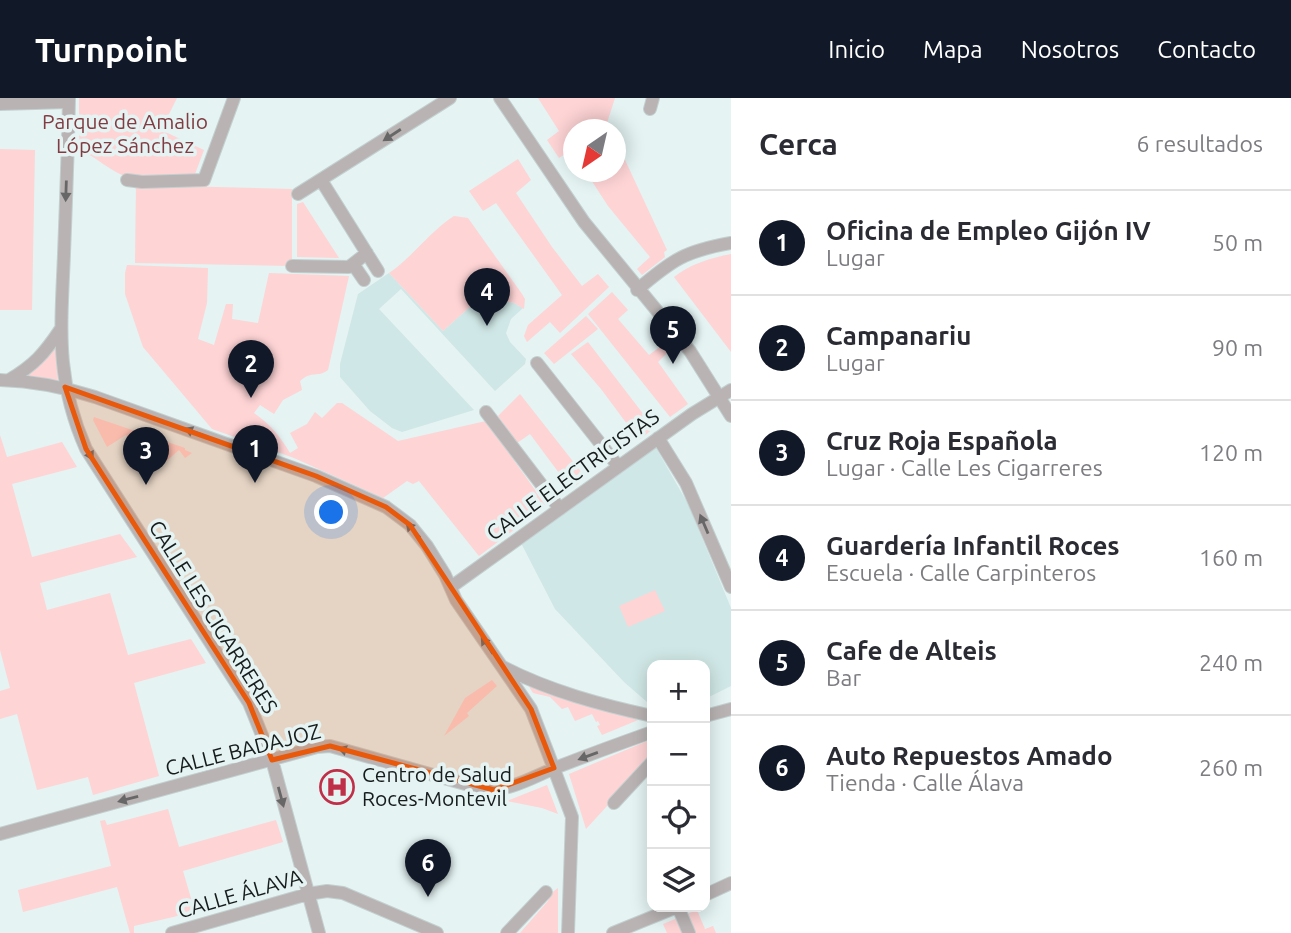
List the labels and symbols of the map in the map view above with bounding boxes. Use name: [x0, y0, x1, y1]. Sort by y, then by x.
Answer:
park label: Parque de Amalio López Sánchez: [42, 109, 208, 157]
north arrow: [563, 119, 626, 182]
one-way arrow: [383, 128, 401, 142]
one-way arrow: [60, 180, 71, 202]
pin: 4: [464, 268, 510, 326]
pin: 5: [650, 306, 696, 364]
pin: 2: [228, 340, 274, 398]
street label: CALLE ELECTRICISTAS: [482, 404, 663, 545]
pin: 1: [232, 425, 278, 483]
one-way arrow: [184, 426, 205, 437]
pin: 3: [123, 427, 169, 485]
one-way arrow: [82, 441, 94, 461]
your location: [314, 495, 348, 529]
one-way arrow: [698, 514, 710, 534]
street label: CALLE LES CIGARRERES: [145, 516, 283, 717]
one-way arrow: [406, 522, 422, 539]
one-way arrow: [481, 635, 494, 654]
street label: CALLE BADAJOZ: [163, 718, 323, 780]
one-way arrow: [337, 746, 358, 756]
one-way arrow: [578, 750, 599, 761]
place label: Centro de Salud Roces-Montevil: [362, 762, 512, 810]
hospital icon: Centro de Salud Roces-Montevil: [318, 768, 356, 806]
one-way arrow: [277, 787, 287, 808]
one-way arrow: [117, 794, 139, 805]
pin: 6: [405, 839, 451, 897]
street label: CALLE ÁLAVA: [175, 864, 305, 922]

